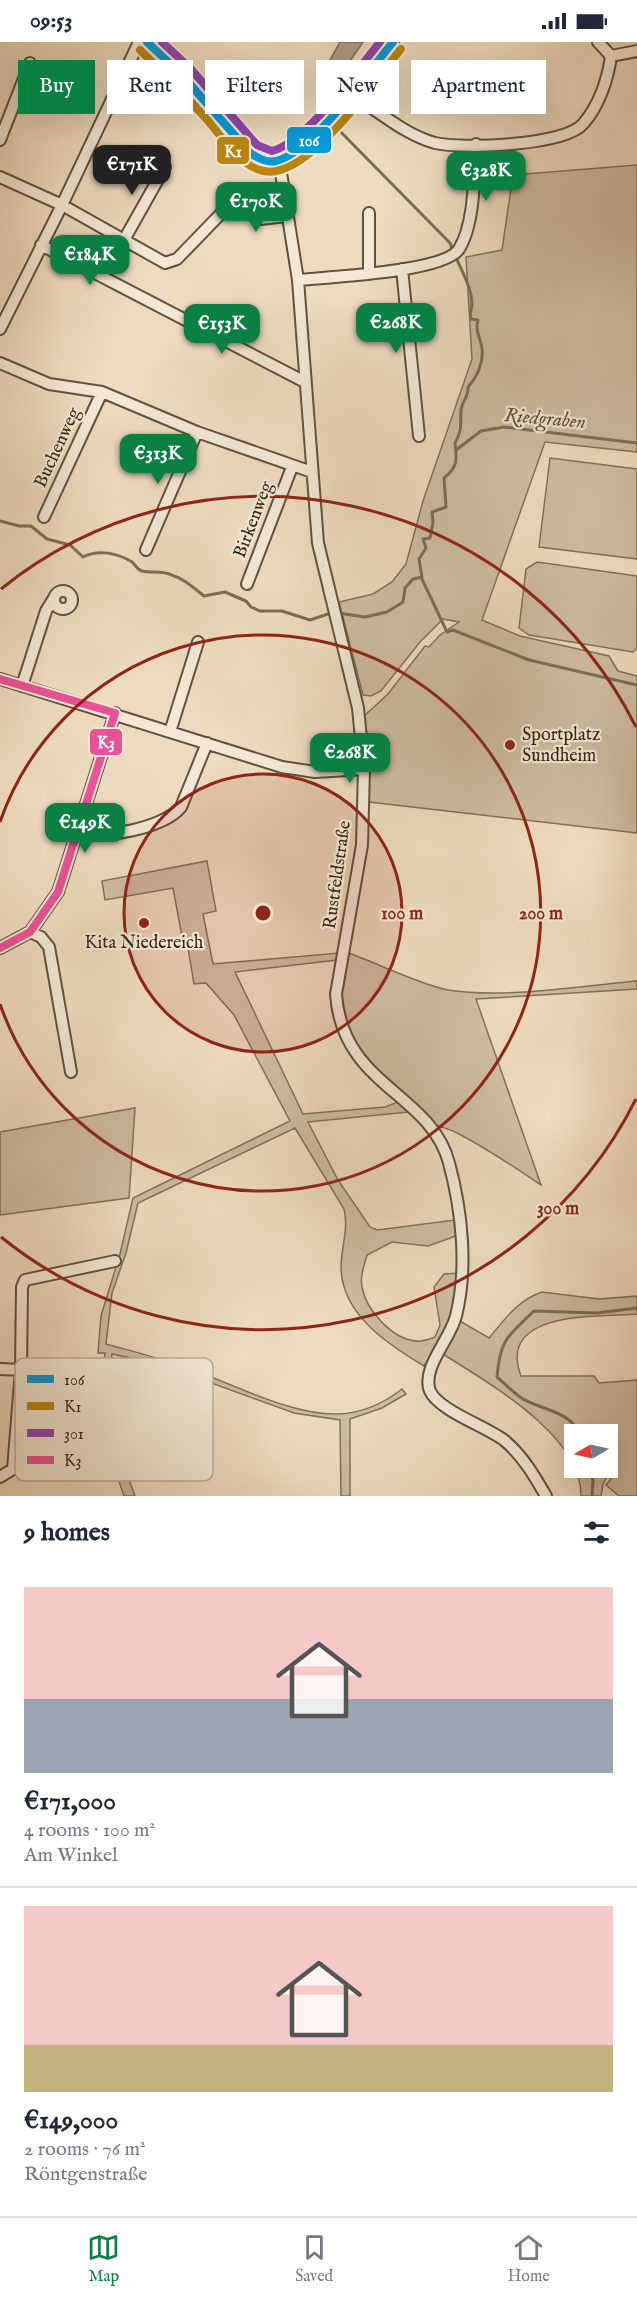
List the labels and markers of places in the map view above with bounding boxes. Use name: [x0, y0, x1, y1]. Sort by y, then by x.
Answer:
pin: €171K: [90, 145, 174, 196]
pin: €328K: [444, 151, 528, 202]
pin: €170K: [214, 182, 298, 233]
pin: €184K: [48, 235, 132, 286]
pin: €268K: [354, 303, 438, 354]
pin: €153K: [180, 304, 264, 355]
pin: €313K: [116, 434, 200, 485]
place label: Sportplatz Sundheim: [522, 724, 600, 768]
pin: €268K: [308, 733, 392, 784]
marker: Sportplatz Sundheim: [503, 738, 517, 752]
pin: €149K: [43, 803, 127, 854]
centre of rings: [253, 903, 273, 923]
marker: Kita Niedereich: [137, 916, 151, 930]
place label: Kita Niedereich: [85, 932, 204, 955]

